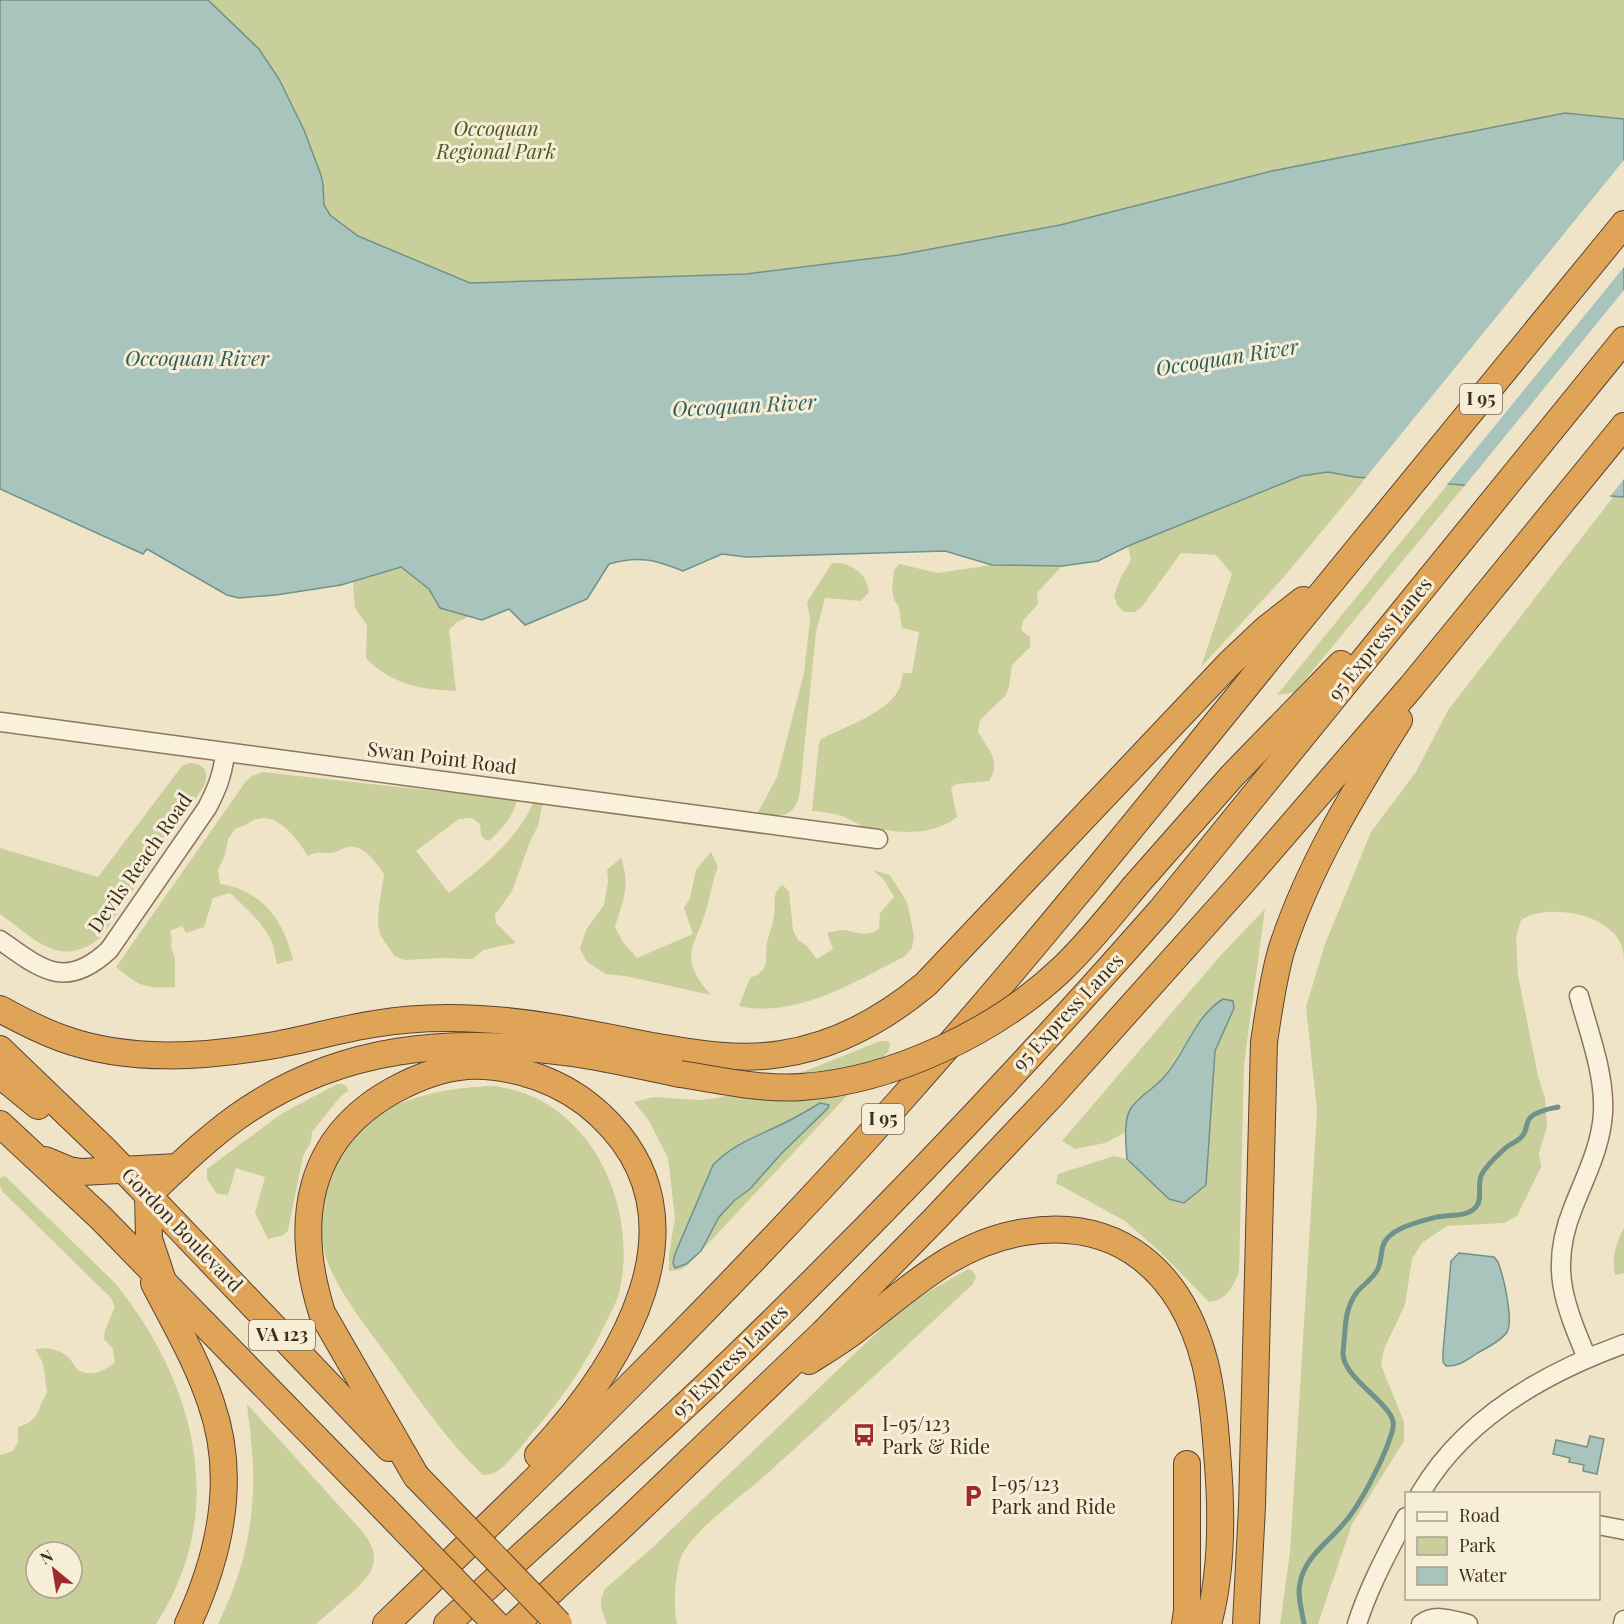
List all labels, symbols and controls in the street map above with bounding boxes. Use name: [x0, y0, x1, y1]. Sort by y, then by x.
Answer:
park label: Occoquan Regional Park: [435, 114, 556, 164]
water label: Occoquan River: [1153, 331, 1301, 381]
water label: Occoquan River: [125, 343, 270, 371]
road number: I 95: [1460, 384, 1502, 414]
water label: Occoquan River: [671, 386, 818, 422]
street label: 95 Express Lanes: [1321, 571, 1437, 705]
street label: Swan Point Road: [366, 734, 519, 779]
street label: Devils Reach Road: [80, 787, 197, 937]
street label: 95 Express Lanes: [1005, 946, 1128, 1076]
road number: I 95: [862, 1104, 904, 1134]
street label: Gordon Boulevard: [117, 1161, 250, 1297]
street label: 95 Express Lanes: [665, 1298, 793, 1422]
road number: VA 123: [249, 1320, 315, 1350]
place label: I-95/123 Park & Ride: [882, 1409, 990, 1459]
bus stop icon: I-95/123 Park & Ride: [851, 1422, 877, 1448]
place label: I-95/123 Park and Ride: [991, 1469, 1116, 1519]
parking icon: I-95/123 Park and Ride: [960, 1483, 986, 1509]
legend: [1405, 1492, 1600, 1600]
text: Road: [1459, 1503, 1500, 1527]
text: Park: [1459, 1533, 1496, 1557]
north arrow: [24, 1540, 84, 1600]
text: N: [36, 1544, 57, 1569]
text: Water: [1458, 1563, 1507, 1587]

